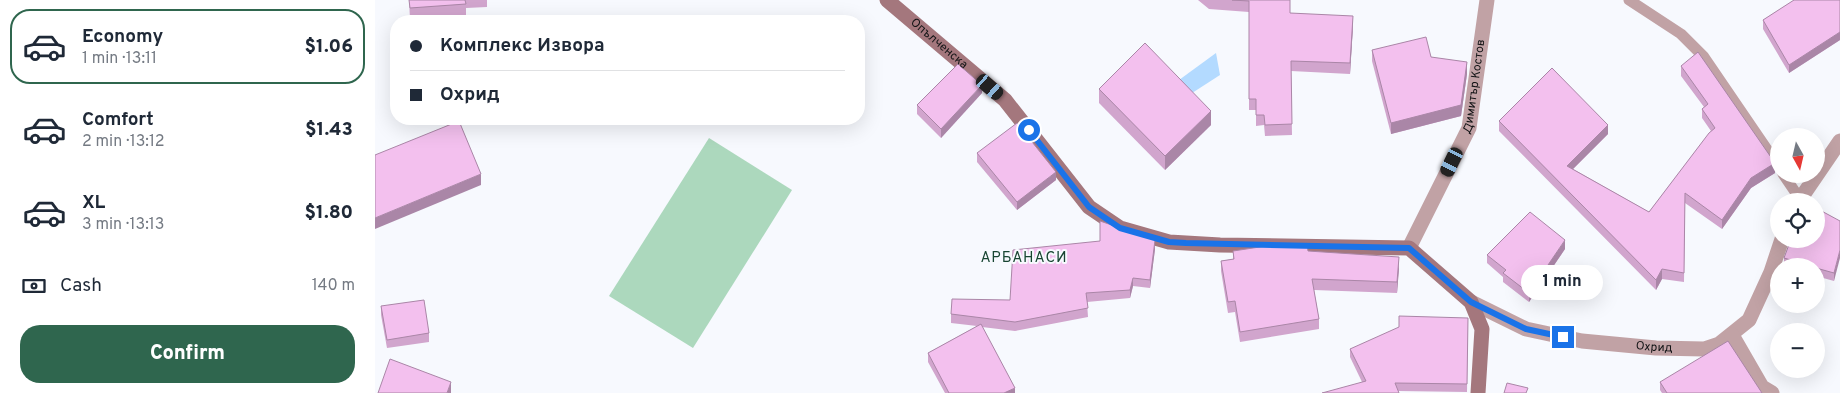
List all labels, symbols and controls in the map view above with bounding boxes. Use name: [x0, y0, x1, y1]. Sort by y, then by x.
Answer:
street label: Опълченска: [907, 15, 971, 73]
icon: car: [22, 24, 67, 69]
text: Economy: [82, 25, 163, 49]
text: Комплекс Извора: [440, 34, 605, 58]
text: $1.06: [304, 35, 353, 59]
street label: Димитър Костов: [1459, 38, 1489, 137]
text: 1 min · 13:11: [82, 49, 157, 69]
car: [973, 71, 1006, 103]
text: Охрид: [440, 83, 500, 107]
icon: car: [22, 107, 67, 152]
text: Comfort: [82, 108, 154, 132]
text: $1.43: [305, 118, 353, 142]
route start: [1018, 119, 1040, 141]
north arrow: [1770, 128, 1825, 182]
map controls: [1770, 128, 1825, 378]
text: 2 min · 13:12: [82, 132, 165, 152]
car: [1438, 145, 1465, 179]
icon: car: [22, 190, 67, 235]
text: XL: [82, 191, 105, 215]
button: locate: [1770, 193, 1825, 248]
text: $1.80: [304, 201, 353, 225]
text: 3 min · 13:13: [82, 215, 164, 235]
district label: АРБАНАСИ: [980, 249, 1068, 268]
button: +: [1770, 258, 1825, 313]
callout: 1 min: [1522, 264, 1604, 300]
icon: cash: [20, 272, 48, 300]
text: 1 min: [1542, 272, 1582, 292]
text: Cash: [60, 274, 102, 298]
text: 140 m: [312, 276, 355, 296]
button: −: [1770, 323, 1825, 378]
button: Confirm: [20, 325, 355, 383]
route end: [1552, 326, 1574, 348]
street label: Охрид: [1635, 338, 1673, 356]

